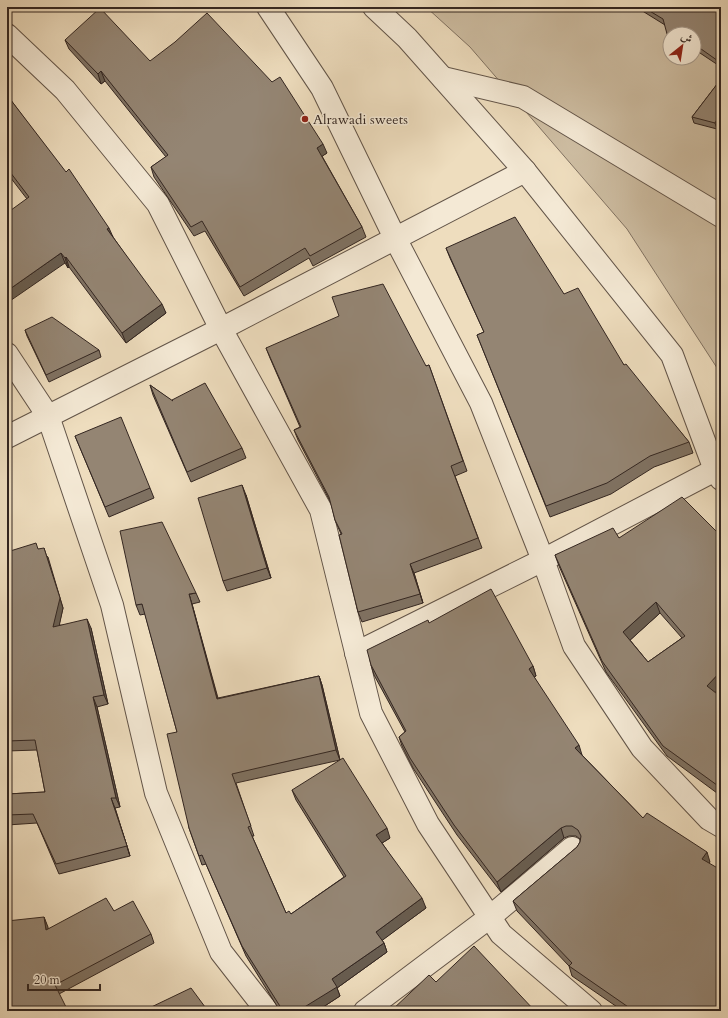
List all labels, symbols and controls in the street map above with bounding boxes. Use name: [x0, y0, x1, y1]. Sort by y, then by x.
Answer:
north arrow: [662, 26, 702, 66]
text: ش: [678, 29, 695, 47]
place label: Alrawadi sweets: [313, 110, 408, 129]
marker: Alrawadi sweets: [300, 114, 310, 124]
scale bar: [28, 966, 100, 992]
text: 20 m: [34, 972, 61, 988]

